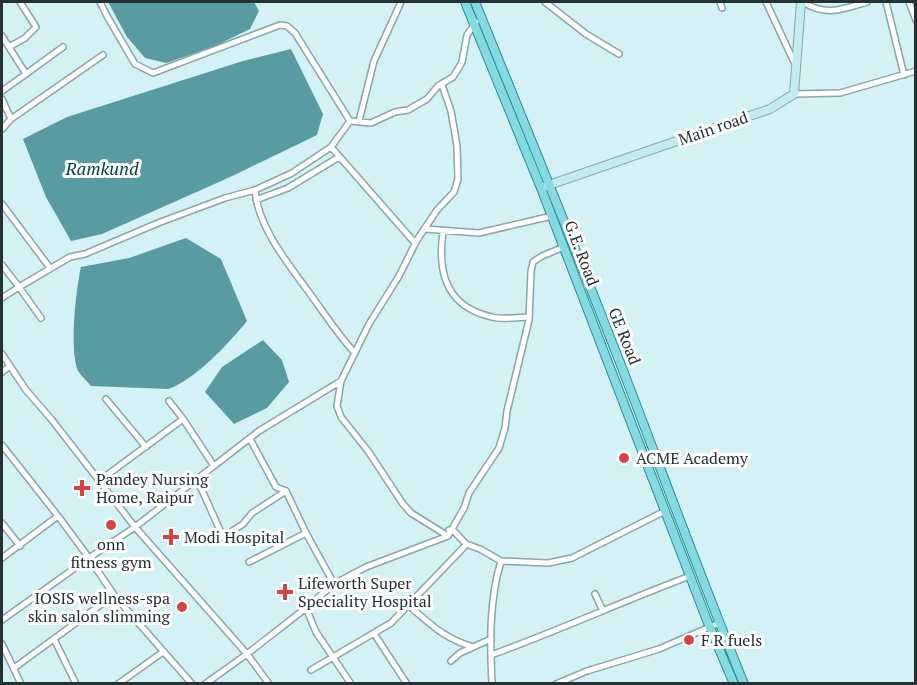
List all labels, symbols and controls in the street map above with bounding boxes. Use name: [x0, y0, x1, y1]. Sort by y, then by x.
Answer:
street label: Main road: [675, 106, 751, 150]
water label: Ramkund: [64, 156, 139, 180]
street label: G.E. Road: [560, 217, 605, 289]
street label: GE Road: [604, 304, 646, 368]
place label: ACME Academy: [636, 447, 749, 469]
marker: ACME Academy: [617, 451, 631, 465]
place label: Pandey Nursing Home, Raipur: [96, 468, 209, 508]
marker: Pandey Nursing Home, Raipur: [73, 479, 91, 497]
marker: onn fitness gym: [104, 518, 118, 532]
place label: Modi Hospital: [184, 526, 285, 548]
marker: Modi Hospital: [162, 528, 180, 546]
place label: onn fitness gym: [70, 533, 152, 573]
place label: Lifeworth Super Speciality Hospital: [298, 572, 432, 612]
marker: Lifeworth Super Speciality Hospital: [276, 583, 294, 601]
place label: IOSIS wellness-spa skin salon slimming: [28, 587, 171, 627]
marker: IOSIS wellness-spa skin salon slimming: [175, 600, 189, 614]
place label: F R fuels: [701, 629, 762, 651]
marker: F R fuels: [682, 633, 696, 647]

